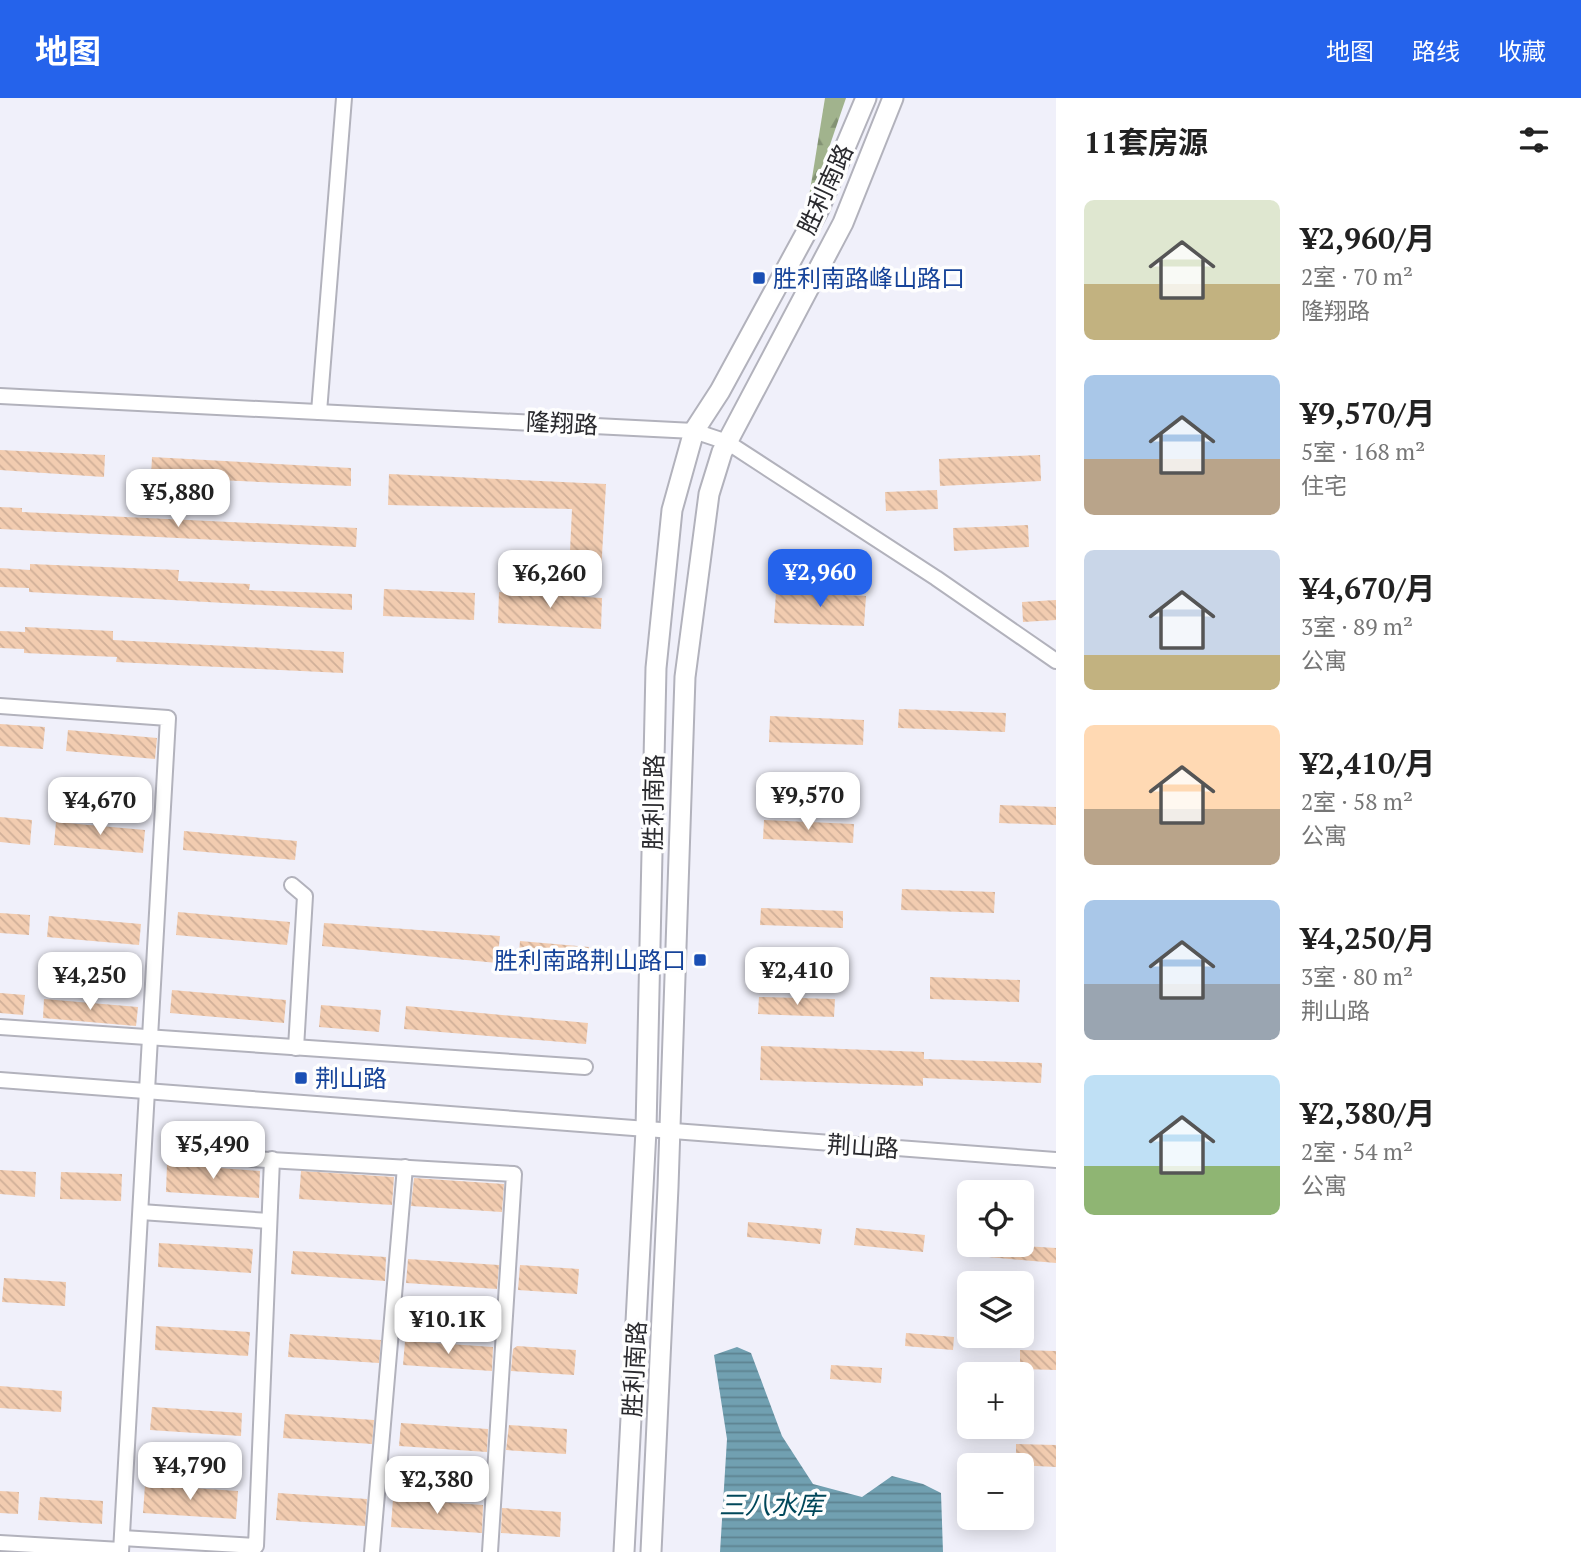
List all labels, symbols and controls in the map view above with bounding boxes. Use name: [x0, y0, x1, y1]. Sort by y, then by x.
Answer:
text: 地图: [35, 29, 101, 72]
text: 地图: [1326, 35, 1374, 67]
text: 路线: [1412, 35, 1460, 67]
text: 收藏: [1498, 35, 1546, 67]
icon: filters: [1515, 121, 1553, 159]
text: 11套房源: [1084, 122, 1208, 162]
street label: 胜利南路: [790, 139, 860, 239]
text: ¥2,960/月: [1301, 218, 1435, 258]
icon: home: [1140, 228, 1224, 312]
text: 2室 · 70 m²: [1301, 261, 1413, 292]
place label: 胜利南路峰山路口: [773, 262, 965, 294]
marker: 胜利南路峰山路口: [751, 270, 767, 286]
text: 隆翔路: [1301, 295, 1370, 326]
text: ¥9,570/月: [1301, 393, 1435, 433]
icon: home: [1140, 403, 1224, 487]
street label: 隆翔路: [525, 405, 599, 441]
text: 5室 · 168 m²: [1301, 436, 1425, 467]
pin: ¥5,880: [121, 470, 235, 529]
text: 住宅: [1301, 470, 1347, 501]
text: ¥5,880: [142, 476, 214, 507]
pin: ¥6,260: [493, 550, 607, 610]
pin: ¥2,960: [763, 550, 877, 609]
text: ¥2,960: [784, 556, 856, 587]
text: ¥6,260: [514, 557, 586, 588]
text: ¥4,670/月: [1301, 568, 1435, 608]
icon: home: [1140, 578, 1224, 662]
text: 3室 · 89 m²: [1301, 611, 1413, 642]
text: 公寓: [1301, 645, 1347, 676]
text: ¥2,410/月: [1301, 743, 1435, 783]
icon: home: [1140, 753, 1224, 837]
street label: 胜利南路: [636, 754, 670, 850]
pin: ¥9,570: [751, 772, 865, 832]
pin: ¥4,670: [43, 778, 157, 837]
text: ¥9,570: [772, 779, 844, 810]
text: ¥4,670: [64, 784, 136, 815]
text: 2室 · 58 m²: [1301, 786, 1413, 817]
text: 公寓: [1301, 820, 1347, 851]
text: ¥4,250/月: [1301, 918, 1435, 958]
icon: home: [1140, 928, 1224, 1012]
place label: 胜利南路荆山路口: [494, 944, 686, 976]
pin: ¥2,410: [740, 948, 854, 1007]
marker: 胜利南路荆山路口: [692, 952, 708, 968]
pin: ¥4,250: [33, 953, 147, 1012]
text: ¥2,410: [761, 954, 833, 985]
text: ¥4,250: [54, 959, 126, 990]
text: 3室 · 80 m²: [1301, 961, 1413, 992]
text: 荆山路: [1301, 995, 1370, 1026]
place label: 荆山路: [315, 1062, 387, 1094]
marker: 荆山路: [293, 1070, 309, 1086]
text: ¥2,380/月: [1301, 1093, 1435, 1133]
icon: home: [1140, 1103, 1224, 1187]
pin: ¥5,490: [156, 1122, 270, 1181]
text: ¥5,490: [177, 1128, 249, 1159]
street label: 荆山路: [826, 1128, 900, 1164]
text: 2室 · 54 m²: [1301, 1136, 1413, 1167]
text: 公寓: [1301, 1170, 1347, 1201]
map controls: [957, 1180, 1034, 1530]
button: locate: [957, 1180, 1034, 1257]
button: layers: [957, 1271, 1034, 1348]
pin: ¥10.1K: [391, 1296, 505, 1356]
text: ¥10.1K: [410, 1303, 486, 1334]
street label: 胜利南路: [616, 1320, 652, 1418]
button: +: [957, 1362, 1034, 1439]
pin: ¥4,790: [133, 1442, 247, 1502]
text: ¥4,790: [154, 1449, 226, 1480]
button: −: [957, 1453, 1034, 1530]
pin: ¥2,380: [380, 1456, 494, 1516]
text: ¥2,380: [401, 1463, 473, 1494]
water label: 三八水库: [719, 1487, 827, 1521]

